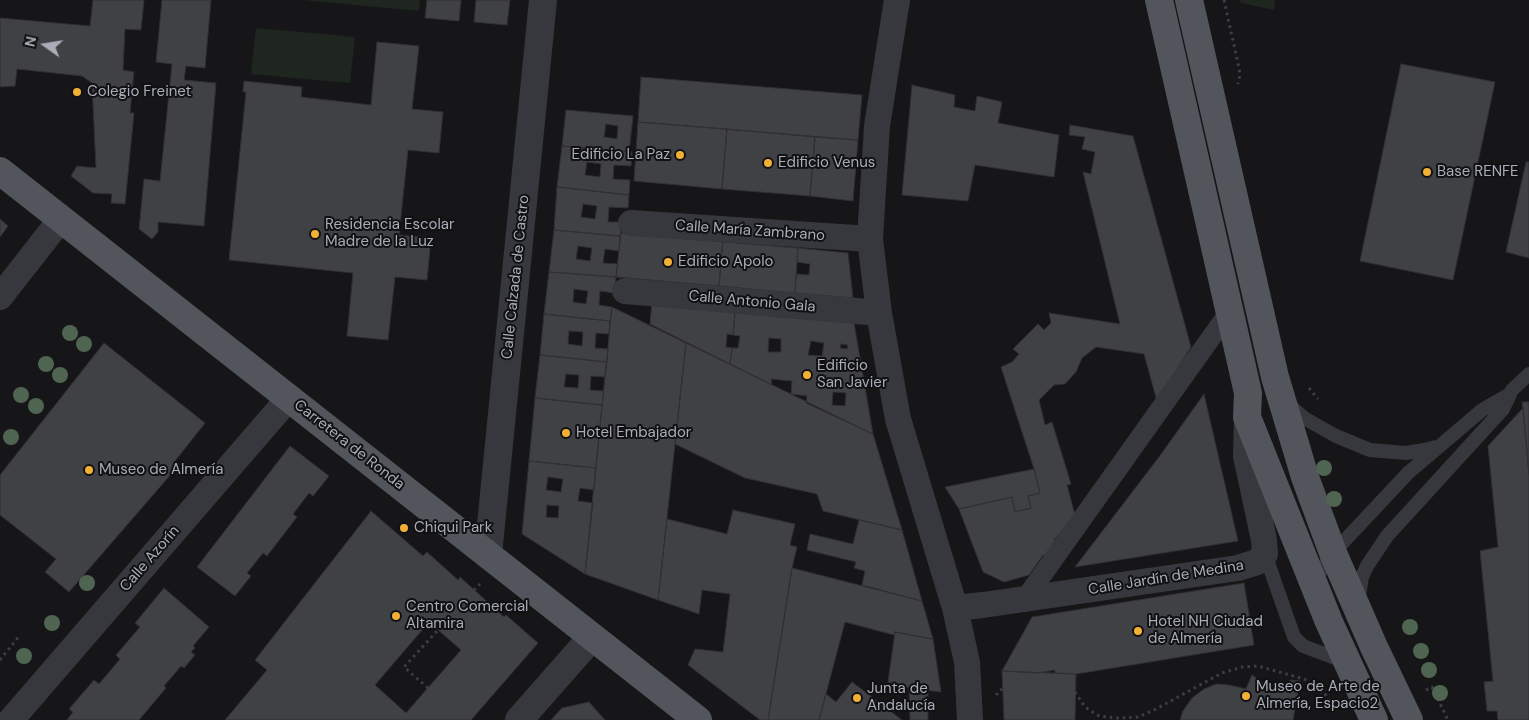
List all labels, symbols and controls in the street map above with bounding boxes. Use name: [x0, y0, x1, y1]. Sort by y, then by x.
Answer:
north arrow: [20, 20, 70, 70]
text: N: [20, 35, 40, 49]
place label: Colegio Freinet: [87, 83, 191, 101]
marker: Colegio Freinet: [71, 86, 83, 98]
place label: Edificio La Paz: [572, 146, 670, 164]
marker: Edificio La Paz: [674, 149, 686, 161]
place label: Edificio Venus: [778, 154, 875, 172]
marker: Edificio Venus: [762, 157, 774, 169]
place label: Base RENFE: [1437, 163, 1518, 181]
marker: Base RENFE: [1421, 166, 1433, 178]
street label: Calle Calzada de Castro: [498, 194, 534, 360]
place label: Residencia Escolar Madre de la Luz: [325, 216, 455, 251]
street label: Calle María Zambrano: [674, 217, 826, 245]
marker: Residencia Escolar Madre de la Luz: [309, 228, 321, 240]
place label: Edificio Apolo: [678, 253, 773, 271]
marker: Edificio Apolo: [662, 256, 674, 268]
street label: Calle Antonio Gala: [688, 287, 816, 317]
place label: Edificio San Javier: [817, 357, 887, 392]
marker: Edificio San Javier: [801, 369, 813, 381]
street label: Carretera de Ronda: [290, 396, 408, 494]
place label: Hotel Embajador: [576, 424, 691, 442]
marker: Hotel Embajador: [560, 427, 572, 439]
place label: Museo de Almería: [99, 461, 223, 479]
marker: Museo de Almería: [83, 464, 95, 476]
place label: Chiqui Park: [414, 519, 492, 537]
street label: Calle Azorín: [117, 522, 183, 596]
marker: Chiqui Park: [398, 522, 410, 534]
street label: Calle Jardín de Medina: [1087, 557, 1245, 599]
place label: Centro Comercial Altamira: [406, 598, 528, 633]
marker: Centro Comercial Altamira: [390, 610, 402, 622]
place label: Hotel NH Ciudad de Almería: [1148, 613, 1263, 648]
marker: Hotel NH Ciudad de Almería: [1132, 625, 1144, 637]
place label: Museo de Arte de Almería, Espacio2: [1256, 678, 1380, 713]
place label: Junta de Andalucía: [867, 680, 935, 715]
marker: Museo de Arte de Almería, Espacio2: [1240, 690, 1252, 702]
marker: Junta de Andalucía: [851, 692, 863, 704]

